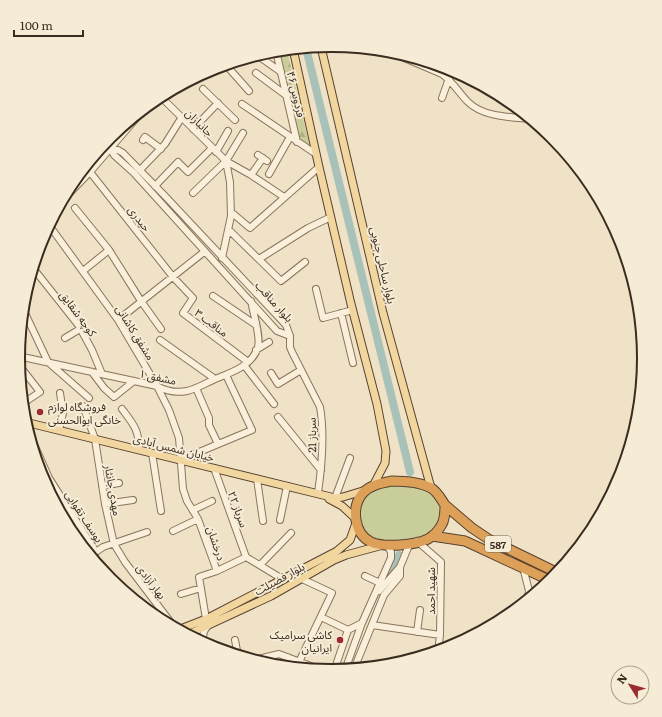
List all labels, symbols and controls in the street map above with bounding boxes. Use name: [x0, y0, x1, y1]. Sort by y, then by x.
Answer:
scale bar: [14, 12, 83, 38]
text: 100 m: [20, 16, 53, 34]
street label: فردوس ۴۶: [284, 69, 310, 119]
street label: جانبازان: [182, 104, 218, 140]
street label: حیدری: [125, 202, 155, 235]
street label: بلوار ساحلی جنوبی: [367, 225, 401, 305]
street label: بلوار مناقب: [252, 277, 298, 325]
street label: کوچه شقایق: [56, 287, 101, 340]
street label: مشفق کاشانی: [113, 301, 159, 363]
street label: مناقب ۳: [192, 304, 232, 340]
street label: مشفق ۱: [138, 364, 178, 388]
place label: فروشگاه لوازم خانگی ابوالحسنی: [48, 398, 122, 427]
marker: فروشگاه لوازم خانگی ابوالحسنی: [35, 407, 45, 417]
street label: سرباز 21: [303, 417, 319, 453]
street label: خیابان شمس آبادی: [132, 429, 217, 465]
street label: مهدی جانثار: [101, 462, 126, 517]
street label: یوسف تقوایی: [62, 487, 108, 545]
street label: سرباز ۲۲: [225, 489, 253, 530]
street label: درخشان: [204, 524, 230, 562]
road number: 587: [485, 536, 511, 552]
street label: بلوار فضیلت: [251, 558, 307, 598]
street label: بهار آزادی: [133, 560, 171, 602]
street label: شهید احمد: [422, 567, 438, 615]
place label: کاشی سرامیک ایرانیان: [269, 626, 332, 655]
marker: کاشی سرامیک ایرانیان: [335, 635, 345, 645]
north arrow: [610, 665, 650, 705]
text: N: [612, 670, 630, 687]

